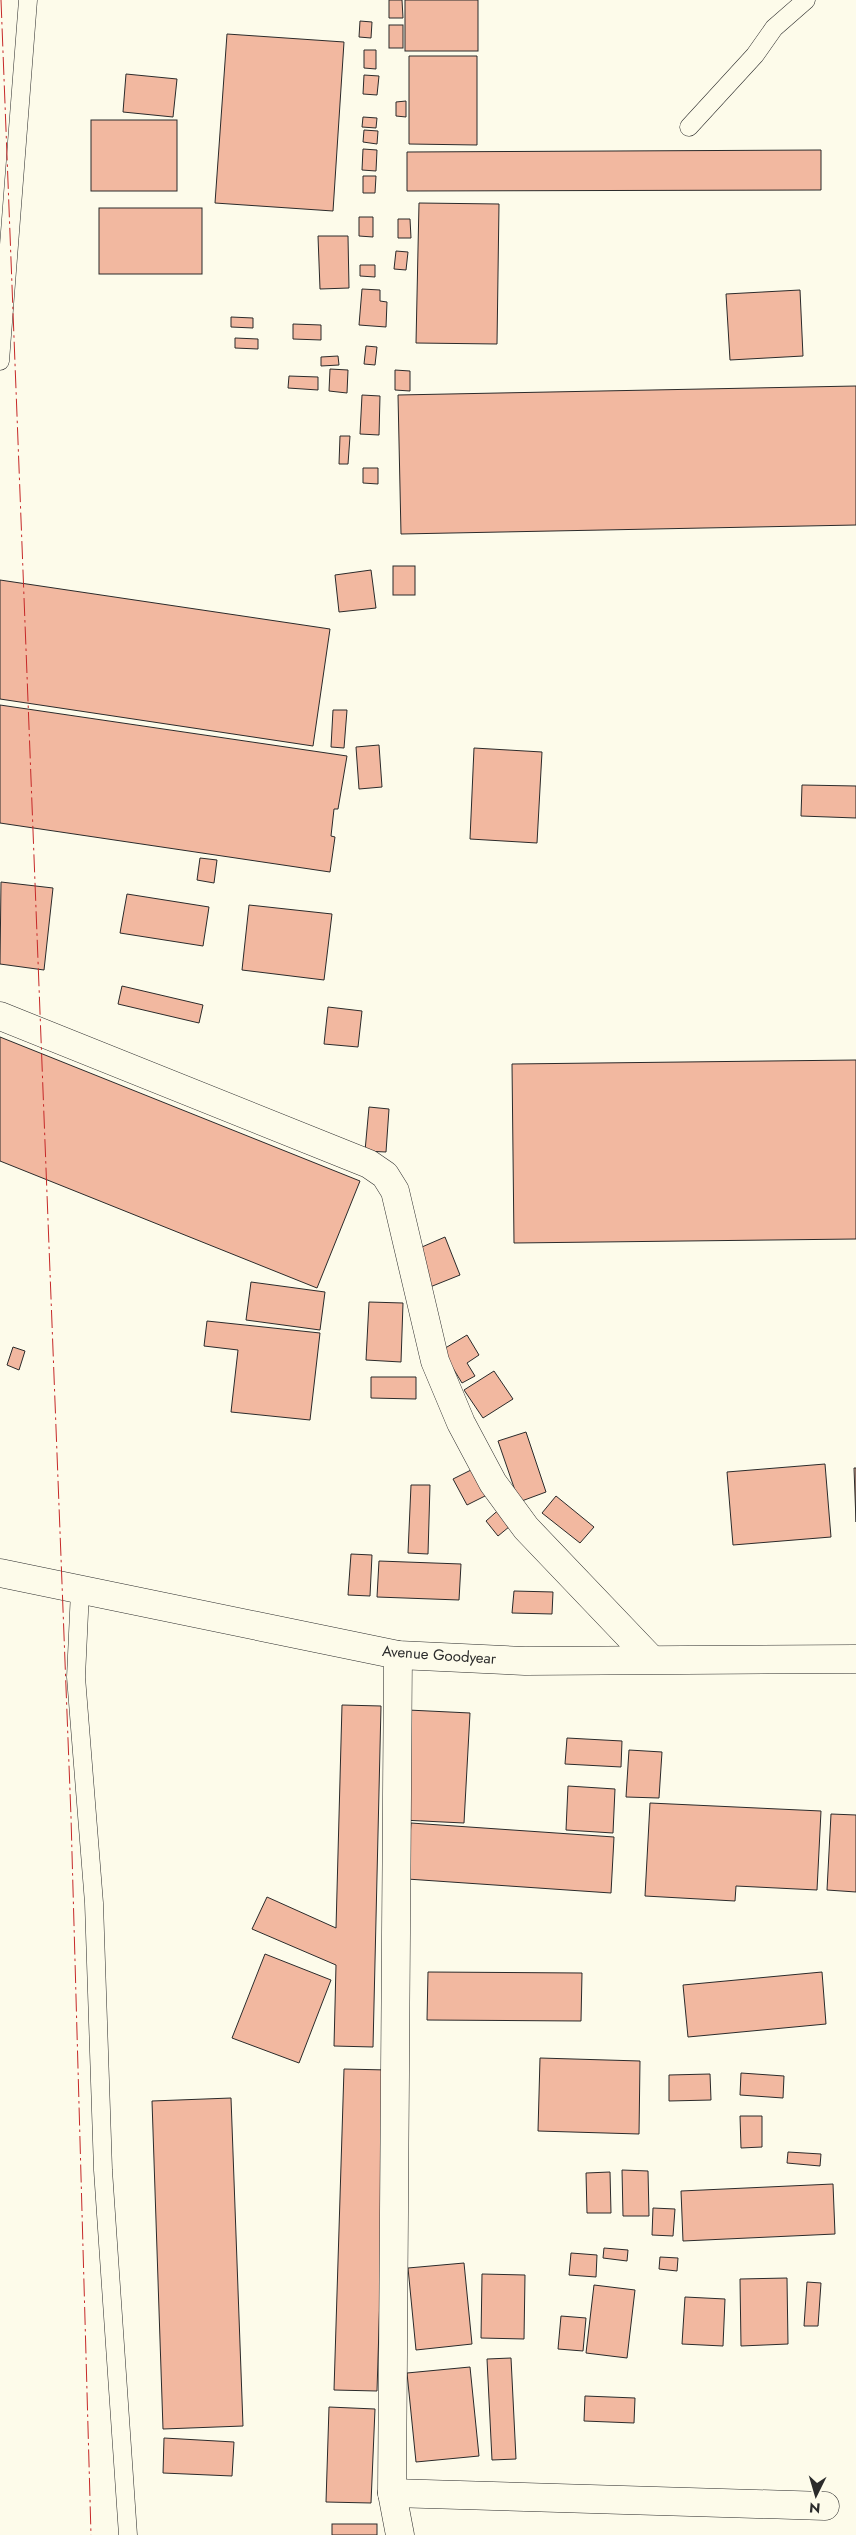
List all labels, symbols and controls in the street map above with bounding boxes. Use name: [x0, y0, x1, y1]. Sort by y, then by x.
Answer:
street label: Avenue Goodyear: [381, 1640, 498, 1670]
north arrow: [791, 2470, 841, 2520]
text: N: [808, 2498, 821, 2518]

